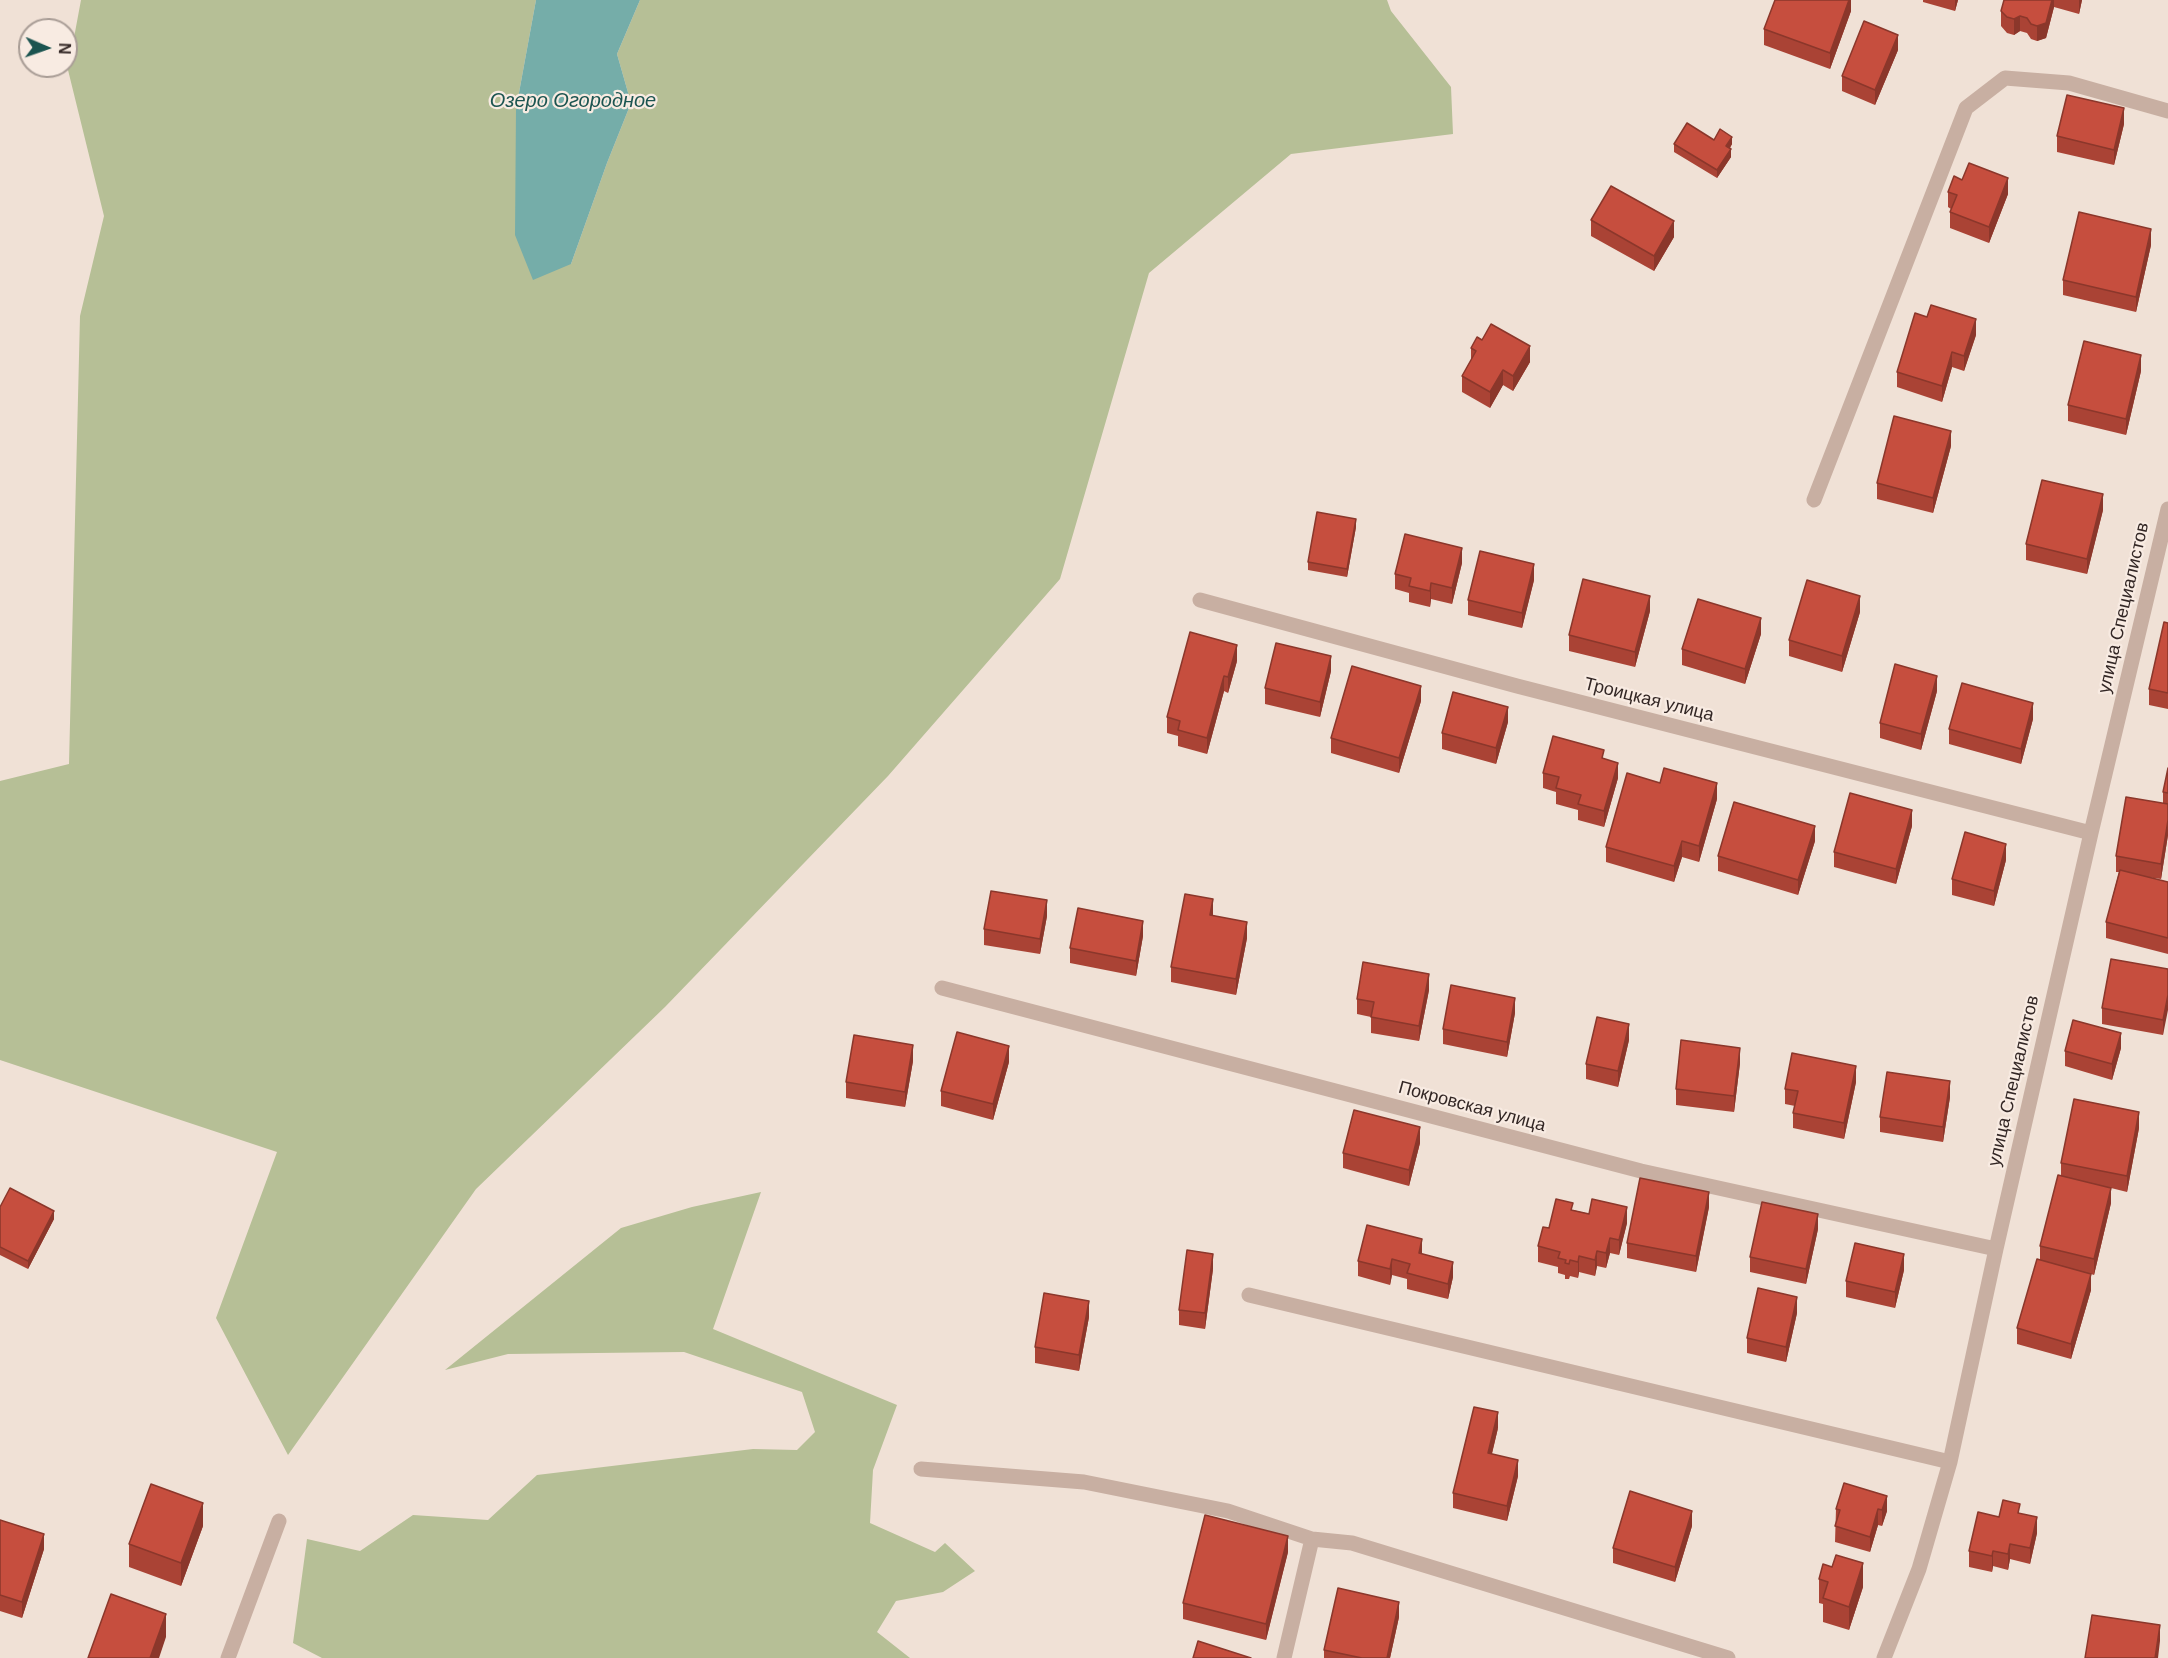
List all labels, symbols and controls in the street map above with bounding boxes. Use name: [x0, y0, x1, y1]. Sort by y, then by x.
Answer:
north arrow: [18, 18, 78, 78]
text: N: [56, 43, 73, 55]
water label: Озеро Огородное: [490, 89, 656, 113]
street label: улица Специалистов: [2094, 520, 2154, 696]
street label: Троицкая улица: [1582, 673, 1716, 727]
street label: улица Специалистов: [1984, 993, 2044, 1169]
street label: Покровская улица: [1396, 1077, 1548, 1137]

